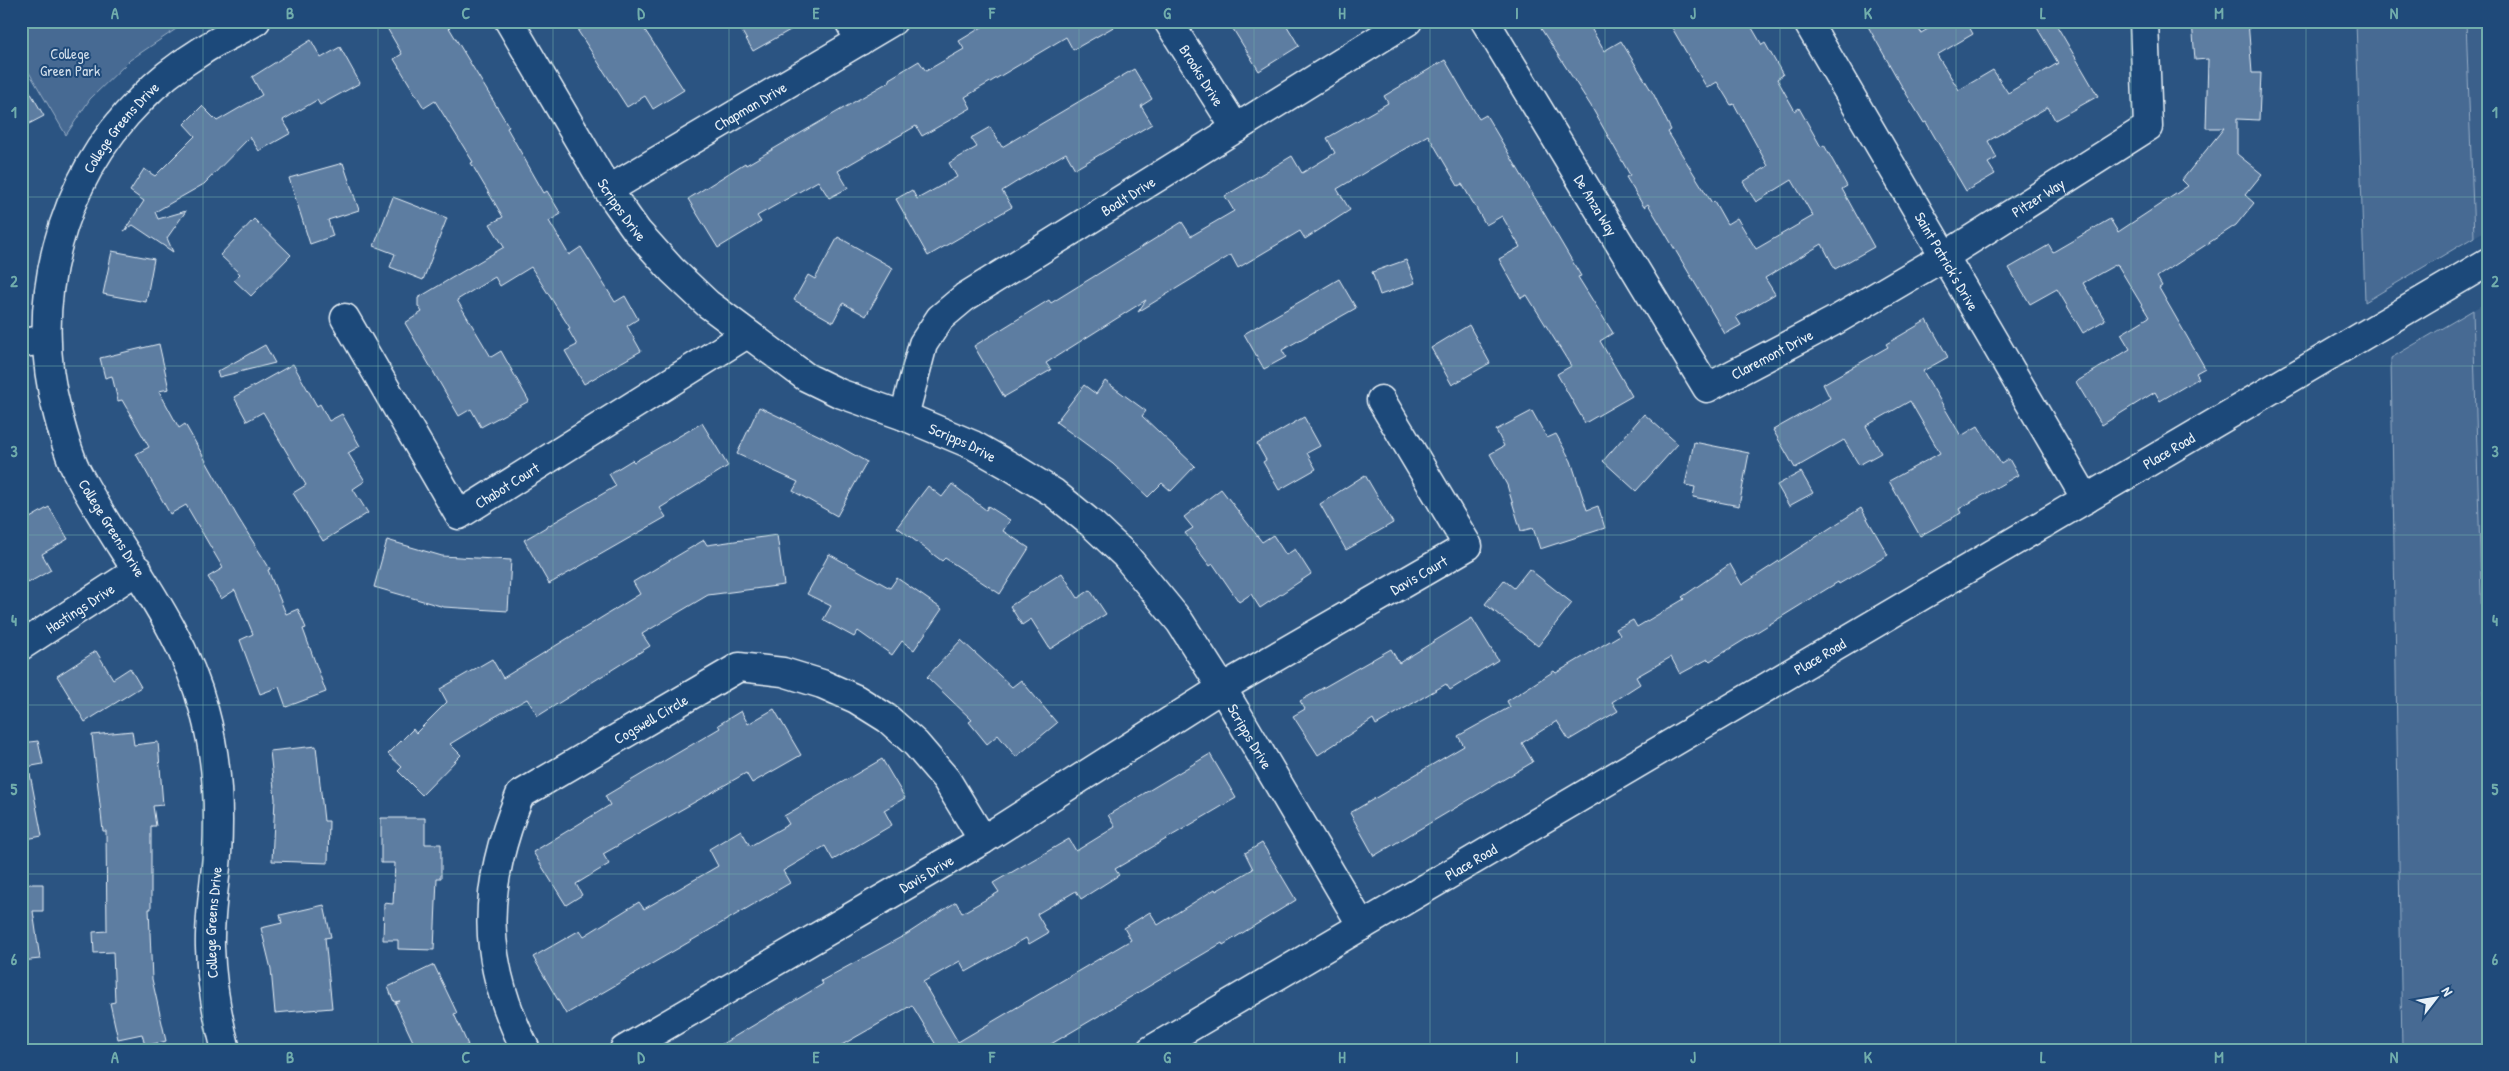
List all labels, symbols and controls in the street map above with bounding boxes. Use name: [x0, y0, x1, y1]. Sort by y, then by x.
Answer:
text: A: [111, 2, 119, 24]
text: B: [286, 2, 294, 24]
text: C: [462, 2, 471, 24]
text: D: [637, 2, 645, 24]
text: E: [812, 2, 820, 24]
text: F: [988, 2, 996, 24]
text: G: [1163, 2, 1171, 24]
text: H: [1338, 2, 1346, 24]
text: I: [1515, 2, 1519, 24]
text: J: [1690, 2, 1696, 24]
text: K: [1864, 2, 1873, 24]
text: L: [2040, 2, 2046, 24]
text: M: [2214, 2, 2224, 24]
text: N: [2390, 2, 2399, 24]
street label: Brooks Drive: [1175, 40, 1229, 110]
park label: College Green Park: [40, 43, 100, 81]
street label: College Greens Drive: [78, 76, 163, 177]
street label: Chapman Drive: [710, 76, 790, 136]
text: 1: [11, 101, 17, 123]
text: 1: [2492, 101, 2498, 123]
street label: De Anza Way: [1570, 170, 1623, 239]
street label: Boalt Drive: [1097, 171, 1159, 220]
street label: Pitzer Way: [2007, 172, 2068, 222]
street label: Scripps Drive: [593, 174, 652, 245]
street label: Saint Patrick's Drive: [1910, 208, 1984, 314]
text: 2: [10, 270, 18, 292]
text: 2: [2491, 270, 2499, 292]
street label: Claremont Drive: [1727, 324, 1816, 384]
street label: Scripps Drive: [926, 417, 1000, 467]
street label: Place Road: [2139, 427, 2198, 474]
text: 3: [10, 440, 18, 462]
text: 3: [2491, 440, 2499, 462]
street label: Chabot Court: [470, 456, 544, 513]
street label: College Greens Drive: [73, 475, 151, 581]
street label: Davis Court: [1386, 549, 1452, 599]
street label: Hastings Drive: [41, 578, 118, 638]
text: 4: [11, 609, 17, 631]
text: 4: [2492, 609, 2498, 631]
street label: Place Road: [1790, 632, 1850, 679]
street label: Cogswell Circle: [609, 689, 692, 749]
street label: Scripps Drive: [1223, 700, 1278, 773]
text: 5: [11, 778, 18, 800]
text: 5: [2492, 778, 2499, 800]
street label: Place Road: [1441, 838, 1501, 885]
street label: Davis Drive: [895, 849, 957, 897]
street label: College Greens Drive: [199, 866, 226, 979]
text: 6: [11, 948, 18, 970]
text: 6: [2492, 948, 2499, 970]
north arrow: [2412, 974, 2462, 1024]
text: N: [2438, 983, 2458, 1000]
text: A: [111, 1046, 119, 1068]
text: B: [286, 1046, 294, 1068]
text: C: [462, 1046, 471, 1068]
text: D: [637, 1046, 645, 1068]
text: E: [812, 1046, 820, 1068]
text: F: [988, 1046, 996, 1068]
text: G: [1163, 1046, 1171, 1068]
text: H: [1338, 1046, 1346, 1068]
text: I: [1515, 1046, 1519, 1068]
text: J: [1690, 1046, 1696, 1068]
text: K: [1864, 1046, 1873, 1068]
text: L: [2040, 1046, 2046, 1068]
text: M: [2214, 1046, 2224, 1068]
text: N: [2390, 1046, 2399, 1068]

